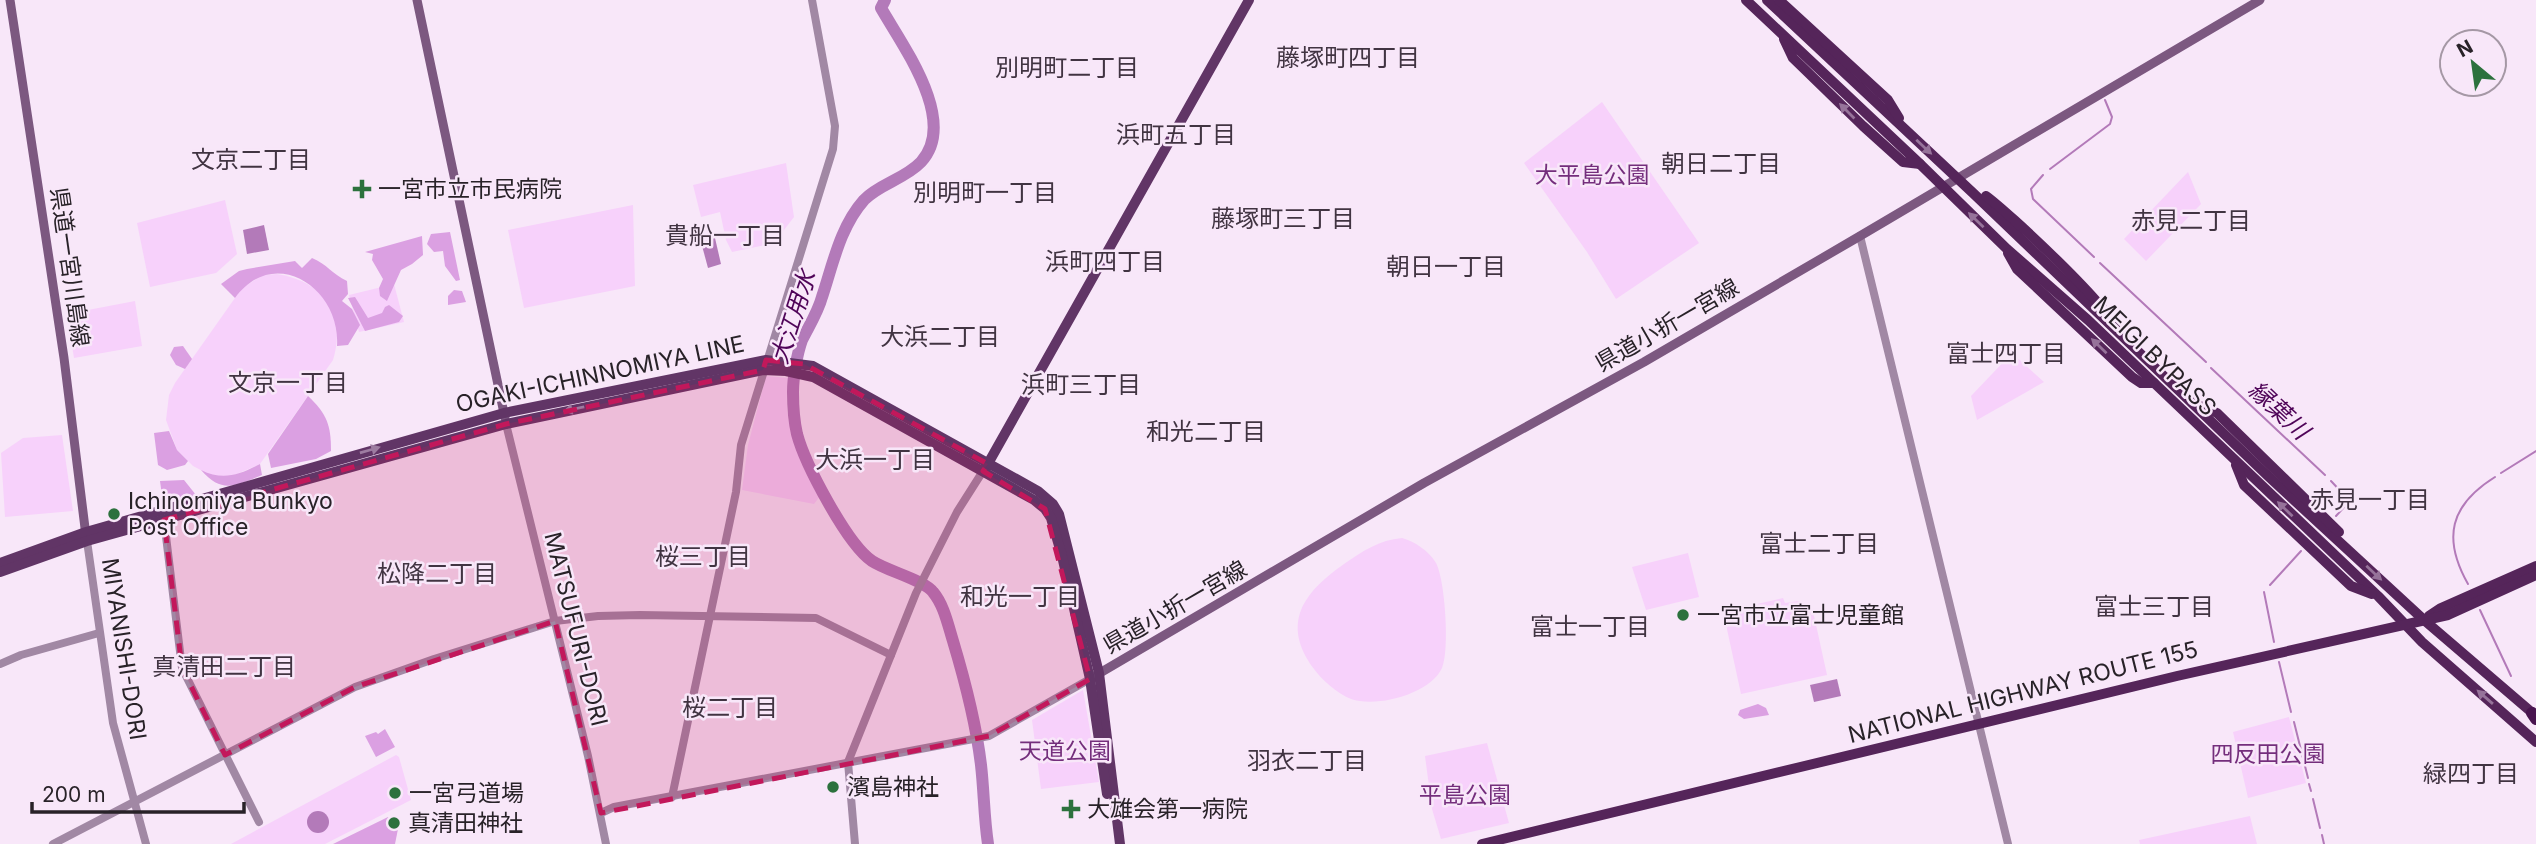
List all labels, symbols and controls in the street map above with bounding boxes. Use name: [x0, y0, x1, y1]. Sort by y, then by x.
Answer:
north arrow: [2438, 28, 2508, 98]
text: N: [2453, 35, 2477, 62]
district label: 藤塚町四丁目: [1276, 43, 1420, 72]
district label: 別明町二丁目: [995, 53, 1139, 82]
one-way arrow: [1839, 102, 1856, 119]
district label: 浜町五丁目: [1116, 120, 1236, 149]
one-way arrow: [1915, 138, 1932, 154]
district label: 文京二丁目: [191, 145, 311, 174]
district label: 朝日二丁目: [1661, 149, 1781, 178]
park label: 大平島公園: [1535, 161, 1650, 189]
place label: 一宮市立市民病院: [378, 175, 562, 203]
district label: 別明町一丁目: [913, 178, 1057, 207]
marker: 一宮市立市民病院: [352, 179, 372, 199]
street label: 県道一宮川島線: [45, 185, 95, 349]
district label: 藤塚町三丁目: [1211, 204, 1355, 233]
district label: 赤見二丁目: [2131, 206, 2251, 235]
one-way arrow: [1968, 212, 1985, 228]
district label: 貴船一丁目: [665, 221, 785, 250]
district label: 浜町四丁目: [1045, 247, 1165, 276]
district label: 朝日一丁目: [1386, 252, 1506, 281]
water label: 大江用水: [764, 264, 823, 367]
street label: 県道小折一宮線: [1590, 273, 1744, 377]
street label: MEIGI BYPASS: [2088, 290, 2222, 422]
district label: 大浜二丁目: [880, 322, 1000, 351]
street label: OGAKI-ICHINNOMIYA LINE: [453, 330, 747, 418]
one-way arrow: [2091, 338, 2108, 355]
district label: 富士四丁目: [1946, 339, 2066, 368]
district label: 文京一丁目: [228, 368, 348, 397]
district label: 浜町三丁目: [1021, 370, 1141, 399]
water label: 縁葉川: [2243, 375, 2317, 447]
one-way arrow: [563, 404, 585, 415]
district label: 和光二丁目: [1146, 417, 1266, 446]
one-way arrow: [359, 445, 380, 455]
district label: 大浜一丁目: [815, 445, 935, 474]
district label: 赤見一丁目: [2310, 485, 2430, 514]
place label: Ichinomiya Bunkyo Post Office: [128, 487, 333, 541]
one-way arrow: [2277, 502, 2294, 518]
marker: Ichinomiya Bunkyo Post Office: [106, 506, 122, 522]
street label: MATSUFURI-DORI: [538, 529, 614, 729]
district label: 富士二丁目: [1759, 529, 1879, 558]
district label: 桜三丁目: [655, 542, 751, 571]
street label: 県道小折一宮線: [1098, 555, 1252, 659]
street label: MIYANISHI-DORI: [96, 556, 152, 742]
district label: 松降二丁目: [377, 559, 497, 588]
one-way arrow: [2365, 564, 2382, 580]
district label: 和光一丁目: [960, 582, 1080, 611]
district label: 富士三丁目: [2094, 592, 2214, 621]
place label: 一宮市立富士児童館: [1697, 601, 1904, 629]
marker: 一宮市立富士児童館: [1675, 607, 1691, 623]
district label: 富士一丁目: [1530, 612, 1650, 641]
street label: NATIONAL HIGHWAY ROUTE 155: [1845, 635, 2201, 749]
district label: 真清田二丁目: [152, 652, 296, 681]
one-way arrow: [2476, 689, 2494, 705]
district label: 桜二丁目: [682, 693, 778, 722]
park label: 天道公園: [1019, 737, 1111, 765]
park label: 四反田公園: [2211, 740, 2326, 768]
district label: 羽衣二丁目: [1247, 746, 1367, 775]
district label: 緑四丁目: [2423, 759, 2519, 788]
scale bar: [32, 770, 243, 814]
place label: 濱島神社: [847, 773, 939, 801]
place label: 一宮弓道場: [409, 779, 524, 807]
marker: 濱島神社: [825, 779, 841, 795]
park label: 平島公園: [1419, 781, 1511, 809]
text: 200 m: [42, 782, 106, 807]
marker: 一宮弓道場: [387, 785, 403, 801]
place label: 大雄会第一病院: [1087, 795, 1248, 823]
marker: 大雄会第一病院: [1061, 799, 1081, 819]
place label: 真清田神社: [408, 809, 523, 837]
marker: 真清田神社: [386, 815, 402, 831]

